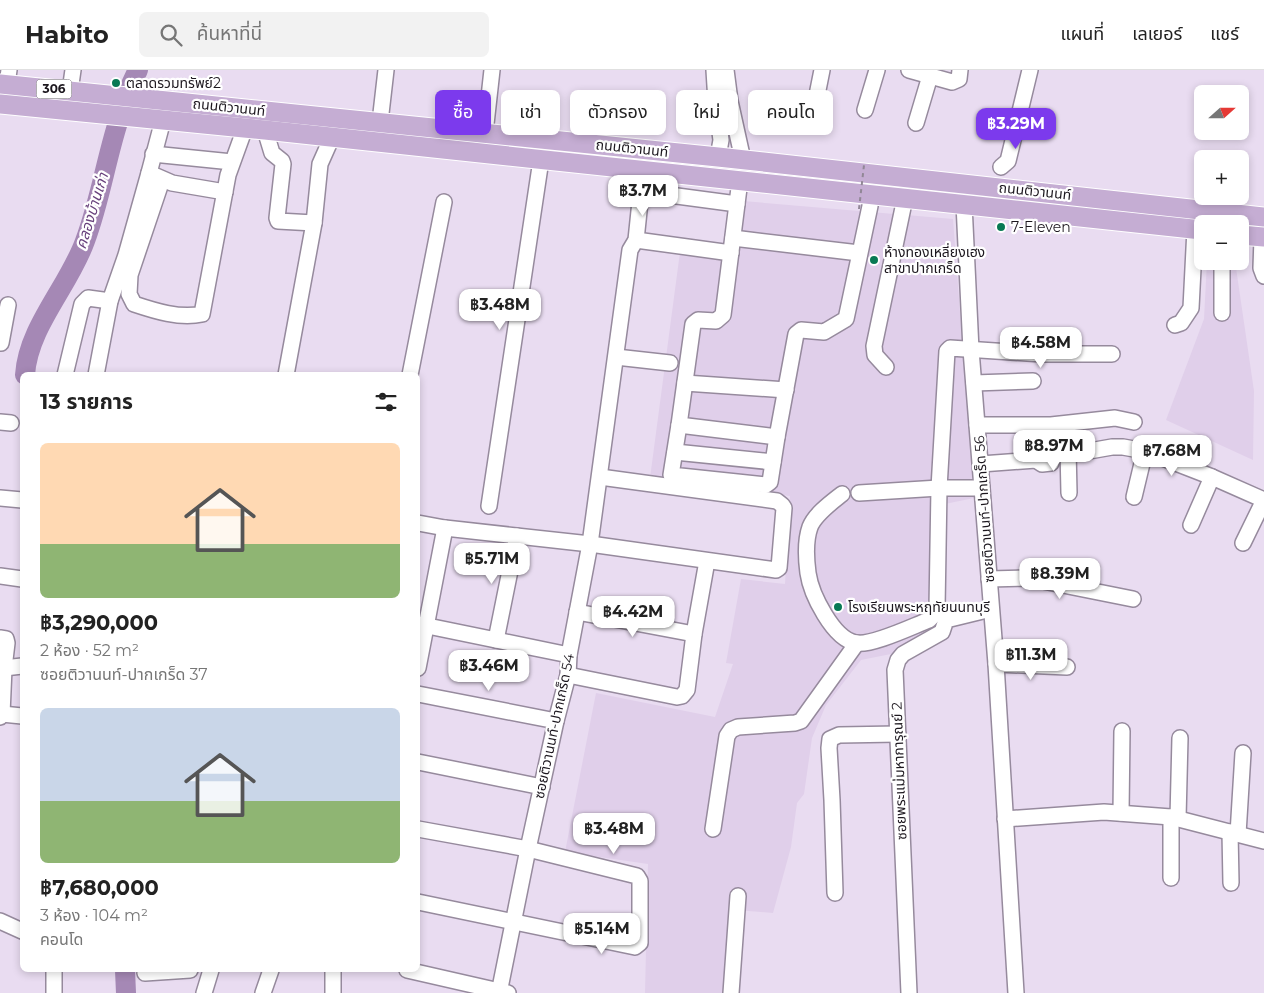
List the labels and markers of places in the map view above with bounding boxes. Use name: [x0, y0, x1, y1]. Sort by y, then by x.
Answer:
place label: ตลาดรวมทรัพย์2: [126, 74, 221, 92]
marker: ตลาดรวมทรัพย์2: [110, 77, 122, 89]
pin: ฿3.29M: [975, 108, 1057, 150]
pin: ฿3.7M: [608, 174, 678, 217]
place label: 7-Eleven: [1011, 218, 1071, 236]
marker: 7-Eleven: [995, 221, 1007, 233]
place label: ห้างทองเหลี่ยงเฮง สาขาปากเกร็ด: [884, 242, 985, 277]
marker: ห้างทองเหลี่ยงเฮง สาขาปากเกร็ด: [868, 254, 880, 266]
pin: ฿3.48M: [459, 288, 541, 331]
pin: ฿4.58M: [1000, 326, 1082, 369]
pin: ฿8.97M: [1013, 430, 1095, 472]
pin: ฿7.68M: [1131, 434, 1213, 477]
pin: ฿5.71M: [451, 542, 533, 585]
pin: ฿8.39M: [1019, 558, 1101, 600]
pin: ฿4.42M: [592, 596, 674, 638]
place label: โรงเรียนพระหฤทัยนนทบุรี: [848, 598, 990, 616]
marker: โรงเรียนพระหฤทัยนนทบุรี: [832, 601, 844, 613]
pin: ฿11.3M: [990, 638, 1072, 681]
pin: ฿3.46M: [448, 650, 530, 692]
pin: ฿3.48M: [573, 812, 655, 855]
pin: ฿5.14M: [561, 912, 643, 955]

